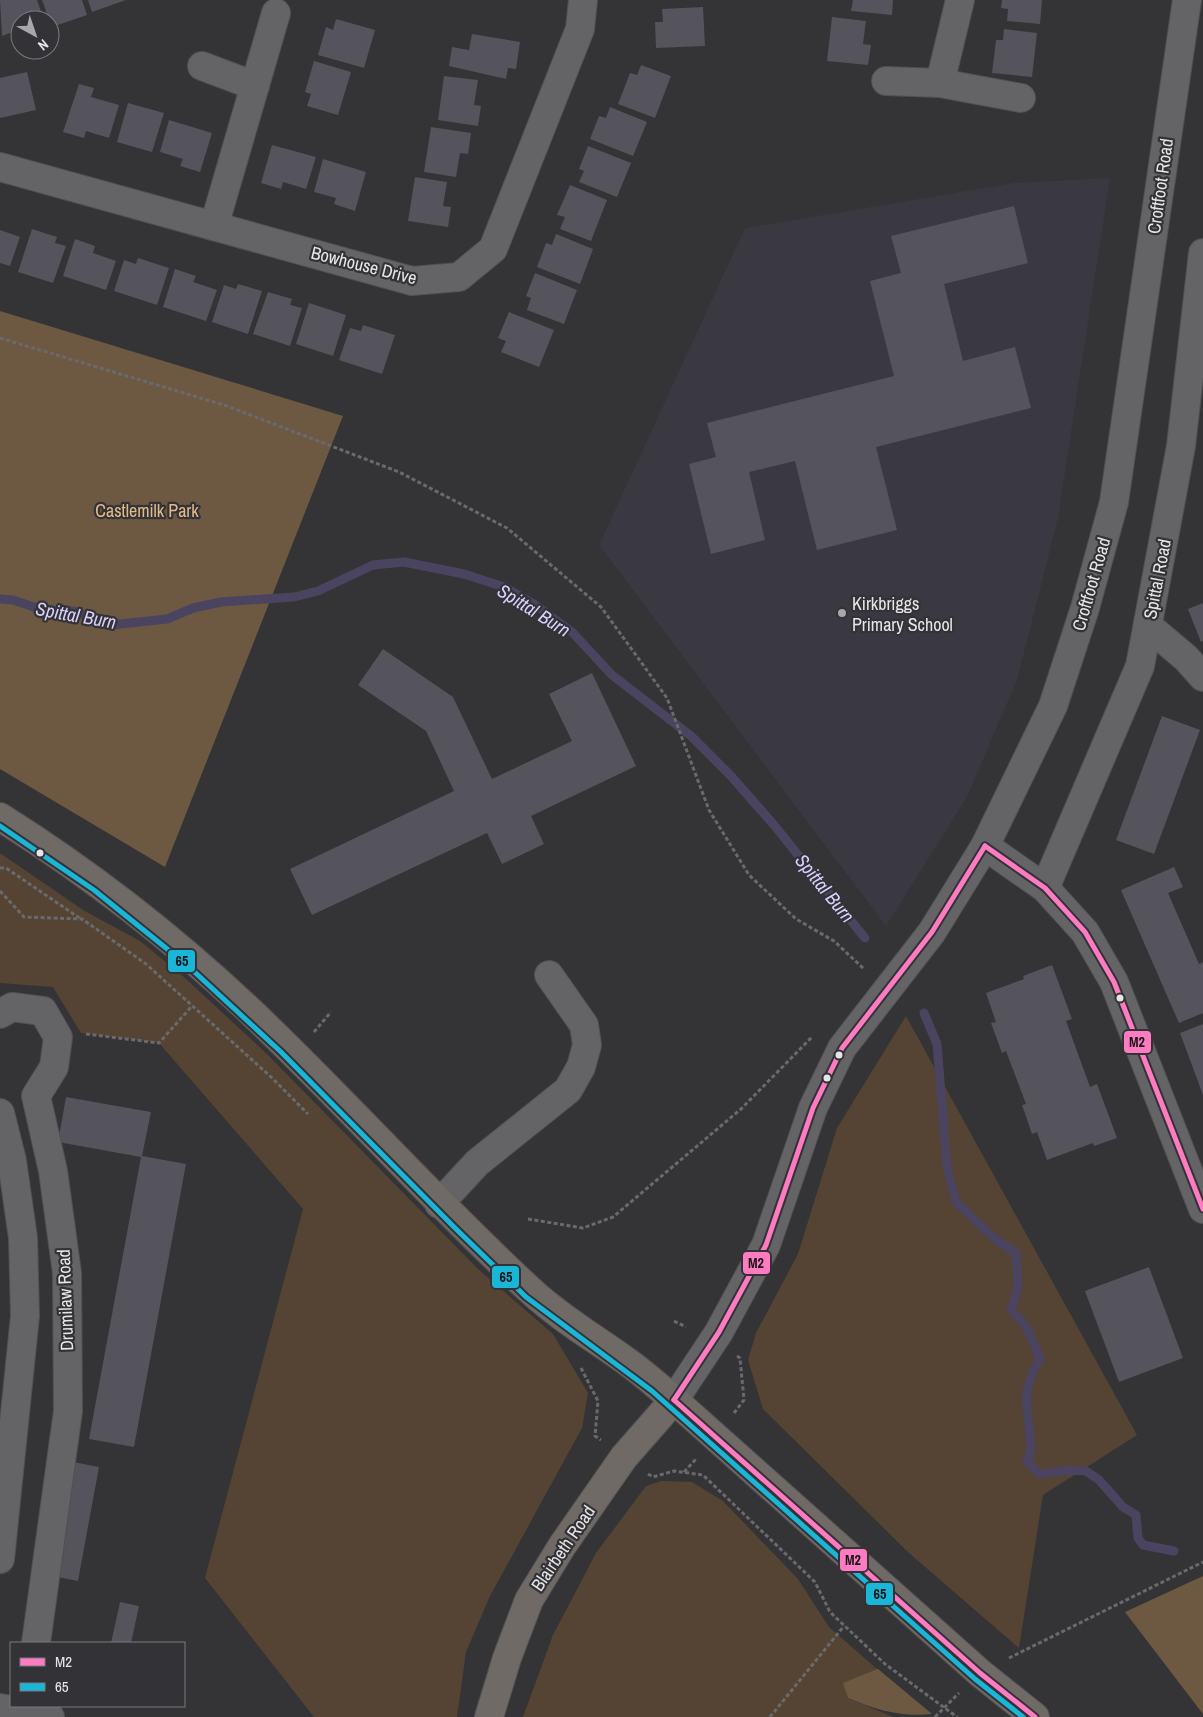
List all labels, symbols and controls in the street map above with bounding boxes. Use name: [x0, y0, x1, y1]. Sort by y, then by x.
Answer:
north arrow: [10, 10, 60, 60]
text: N: [34, 35, 52, 55]
street label: Croftfoot Road: [1141, 137, 1179, 235]
street label: Bowhouse Drive: [308, 240, 420, 290]
park label: Castlemilk Park: [95, 498, 199, 523]
street label: Croftfoot Road: [1066, 534, 1116, 634]
street label: Spittal Road: [1137, 537, 1177, 621]
water label: Spittal Burn: [493, 577, 575, 643]
place label: Kirkbriggs Primary School: [852, 591, 953, 637]
water label: Spittal Burn: [34, 595, 118, 635]
marker: Kirkbriggs Primary School: [836, 607, 848, 619]
unlabelled marker: [35, 848, 45, 858]
water label: Spittal Burn: [789, 848, 861, 928]
line badge: 65: [167, 949, 196, 973]
text: 65: [176, 952, 189, 970]
unlabelled marker: [1115, 993, 1125, 1003]
line badge: M2: [1123, 1030, 1152, 1054]
text: M2: [1129, 1033, 1145, 1051]
unlabelled marker: [834, 1050, 844, 1060]
unlabelled marker: [822, 1073, 832, 1083]
street label: Drumilaw Road: [51, 1249, 79, 1351]
line badge: M2: [742, 1251, 771, 1275]
text: M2: [748, 1254, 764, 1272]
line badge: 65: [491, 1265, 520, 1289]
text: 65: [500, 1268, 513, 1286]
street label: Blairbeth Road: [525, 1500, 601, 1596]
line badge: M2: [839, 1548, 868, 1572]
text: M2: [845, 1551, 861, 1569]
line badge: 65: [865, 1582, 894, 1606]
text: 65: [874, 1585, 887, 1603]
legend: [10, 1642, 185, 1707]
text: M2: [55, 1651, 72, 1672]
text: 65: [55, 1676, 69, 1697]

